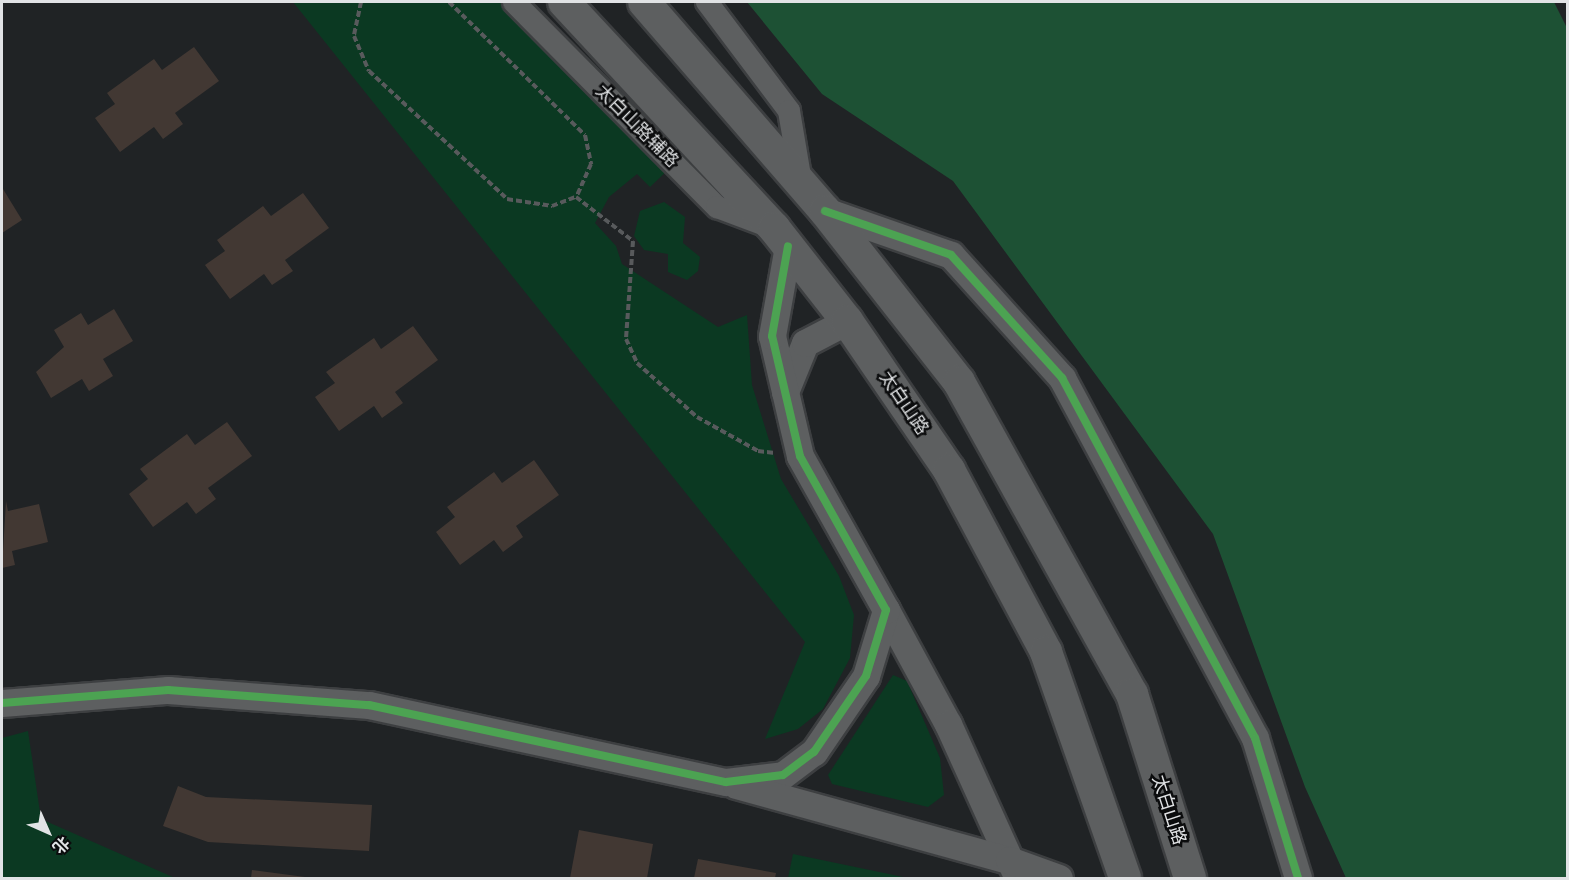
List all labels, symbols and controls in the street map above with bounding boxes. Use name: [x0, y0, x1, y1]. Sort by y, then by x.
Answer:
street label: 太白山路辅路: [591, 80, 683, 172]
street label: 太白山路: [875, 367, 933, 439]
street label: 太白山路: [1148, 772, 1190, 848]
north arrow: [18, 802, 78, 862]
text: 北: [49, 833, 73, 857]

